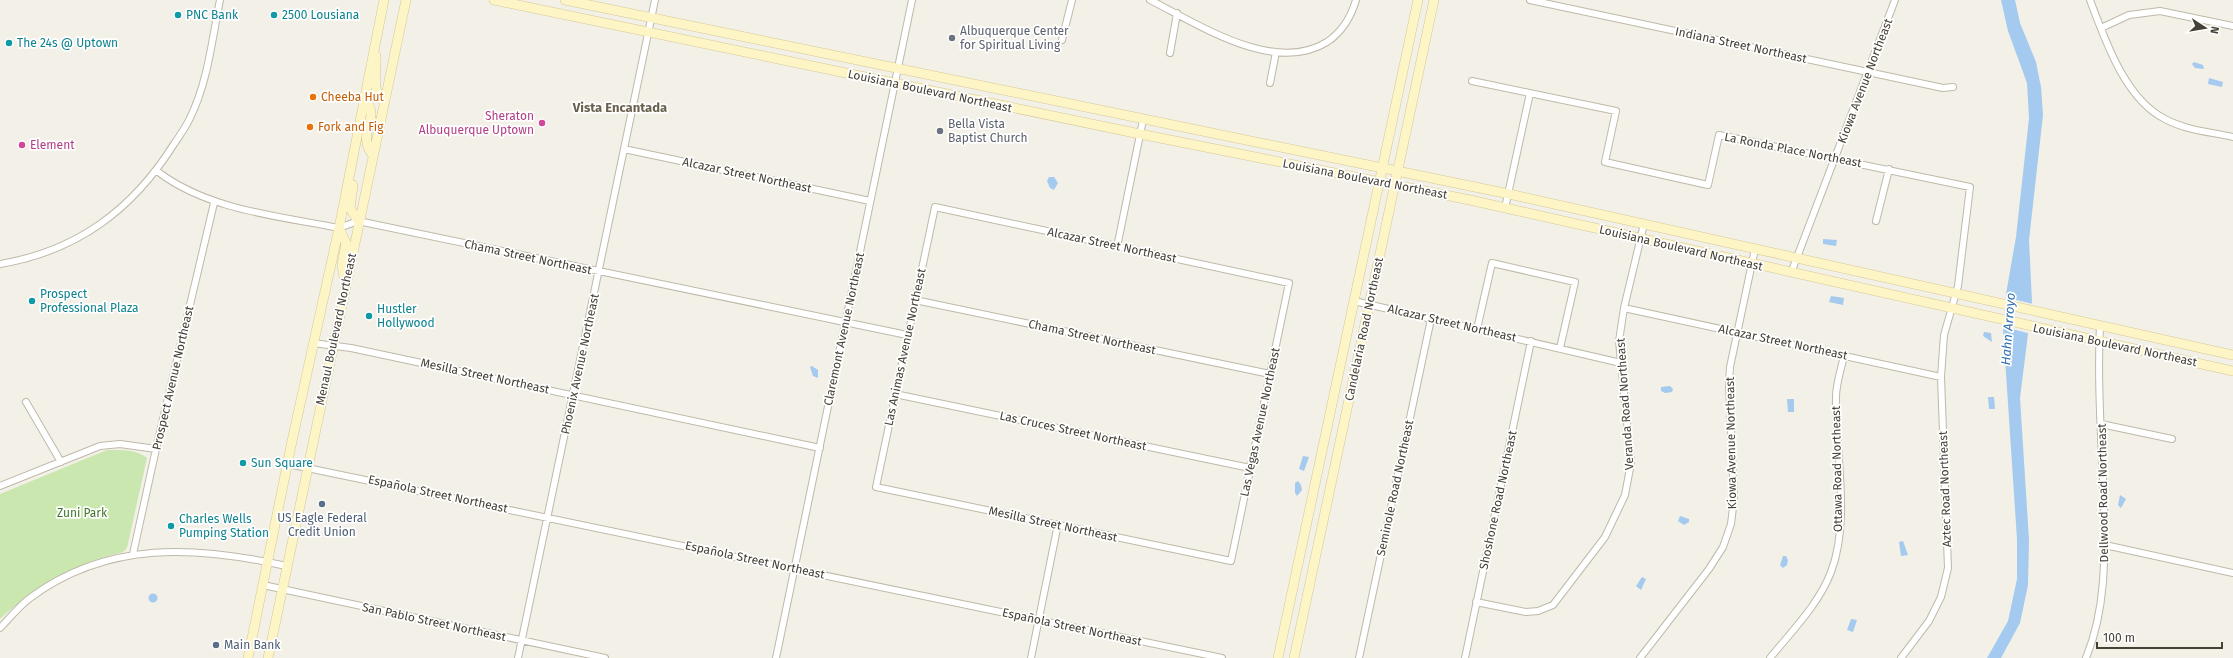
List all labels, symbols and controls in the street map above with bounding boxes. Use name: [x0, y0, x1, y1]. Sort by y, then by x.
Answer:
place label: PNC Bank: [186, 8, 239, 22]
place label: 2500 Lousiana: [282, 8, 359, 22]
north arrow: [2185, 8, 2225, 48]
marker: PNC Bank: [173, 10, 183, 20]
marker: 2500 Lousiana: [269, 10, 279, 20]
street label: Kiowa Avenue Northeast: [1835, 16, 1896, 145]
place label: Albuquerque Center for Spiritual Living: [960, 24, 1069, 52]
street label: Indiana Street Northeast: [1674, 24, 1809, 66]
text: N: [2207, 25, 2221, 35]
marker: Albuquerque Center for Spiritual Living: [947, 33, 957, 43]
place label: The 24s @ Uptown: [17, 36, 118, 50]
marker: The 24s @ Uptown: [4, 38, 14, 48]
street label: Louisiana Boulevard Northeast: [847, 67, 1014, 115]
place label: Cheeba Hut: [321, 90, 385, 104]
marker: Cheeba Hut: [308, 92, 318, 102]
district label: Vista Encantada: [572, 100, 667, 115]
place label: Sheraton Albuquerque Uptown: [419, 109, 534, 137]
place label: Bella Vista Baptist Church: [948, 117, 1027, 145]
marker: Sheraton Albuquerque Uptown: [537, 118, 547, 128]
place label: Fork and Fig: [318, 120, 384, 134]
marker: Fork and Fig: [305, 122, 315, 132]
marker: Bella Vista Baptist Church: [935, 126, 945, 136]
street label: La Ronda Place Northeast: [1723, 130, 1863, 170]
place label: Element: [30, 138, 75, 152]
marker: Element: [17, 140, 27, 150]
street label: Alcazar Street Northeast: [681, 154, 813, 196]
street label: Louisiana Boulevard Northeast: [1282, 156, 1449, 202]
street label: Louisiana Boulevard Northeast: [1598, 222, 1765, 274]
street label: Alcazar Street Northeast: [1046, 224, 1178, 266]
street label: Chama Street Northeast: [463, 237, 594, 277]
street label: Menaul Boulevard Northeast: [313, 251, 359, 406]
street label: Claremont Avenue Northeast: [821, 251, 867, 407]
street label: Candelaria Road Northeast: [1342, 255, 1386, 402]
street label: Las Animas Avenue Northeast: [881, 266, 929, 427]
place label: Prospect Professional Plaza: [40, 287, 139, 315]
street label: Phoenix Avenue Northeast: [558, 292, 602, 436]
water label: Hahn Arroyo: [1998, 292, 2018, 366]
marker: Prospect Professional Plaza: [27, 296, 37, 306]
street label: Alcazar Street Northeast: [1386, 301, 1518, 345]
place label: Hustler Hollywood: [377, 302, 435, 330]
street label: Prospect Avenue Northeast: [150, 304, 197, 451]
marker: Hustler Hollywood: [364, 311, 374, 321]
street label: Chama Street Northeast: [1027, 317, 1158, 357]
street label: Alcazar Street Northeast: [1717, 321, 1849, 363]
street label: Louisiana Boulevard Northeast: [2032, 321, 2199, 369]
street label: Veranda Road Northeast: [1613, 337, 1637, 471]
street label: Las Vegas Avenue Northeast: [1237, 345, 1283, 498]
street label: Mesilla Street Northeast: [419, 356, 551, 397]
street label: Kiowa Avenue Northeast: [1723, 376, 1739, 509]
street label: Ottawa Road Northeast: [1829, 405, 1845, 532]
street label: Las Cruces Street Northeast: [998, 409, 1148, 454]
street label: Seminole Road Northeast: [1374, 418, 1416, 557]
street label: Dellwood Road Northeast: [2095, 423, 2111, 563]
street label: Shoshone Road Northeast: [1476, 429, 1520, 571]
street label: Aztec Road Northeast: [1936, 430, 1954, 547]
place label: Sun Square: [251, 456, 313, 470]
marker: Sun Square: [238, 458, 248, 468]
street label: Española Street Northeast: [367, 472, 510, 516]
marker: US Eagle Federal Credit Union: [317, 499, 327, 509]
street label: Mesilla Street Northeast: [987, 504, 1119, 545]
park label: Zuni Park: [57, 506, 108, 520]
place label: US Eagle Federal Credit Union: [277, 511, 367, 539]
place label: Charles Wells Pumping Station: [179, 512, 269, 540]
marker: Charles Wells Pumping Station: [166, 521, 176, 531]
street label: Española Street Northeast: [684, 538, 827, 582]
street label: San Pablo Street Northeast: [361, 600, 508, 644]
street label: Española Street Northeast: [1001, 605, 1144, 649]
scale bar: [2097, 624, 2222, 650]
text: 100 m: [2103, 631, 2135, 645]
place label: Main Bank: [224, 638, 281, 652]
marker: Main Bank: [211, 640, 221, 650]

